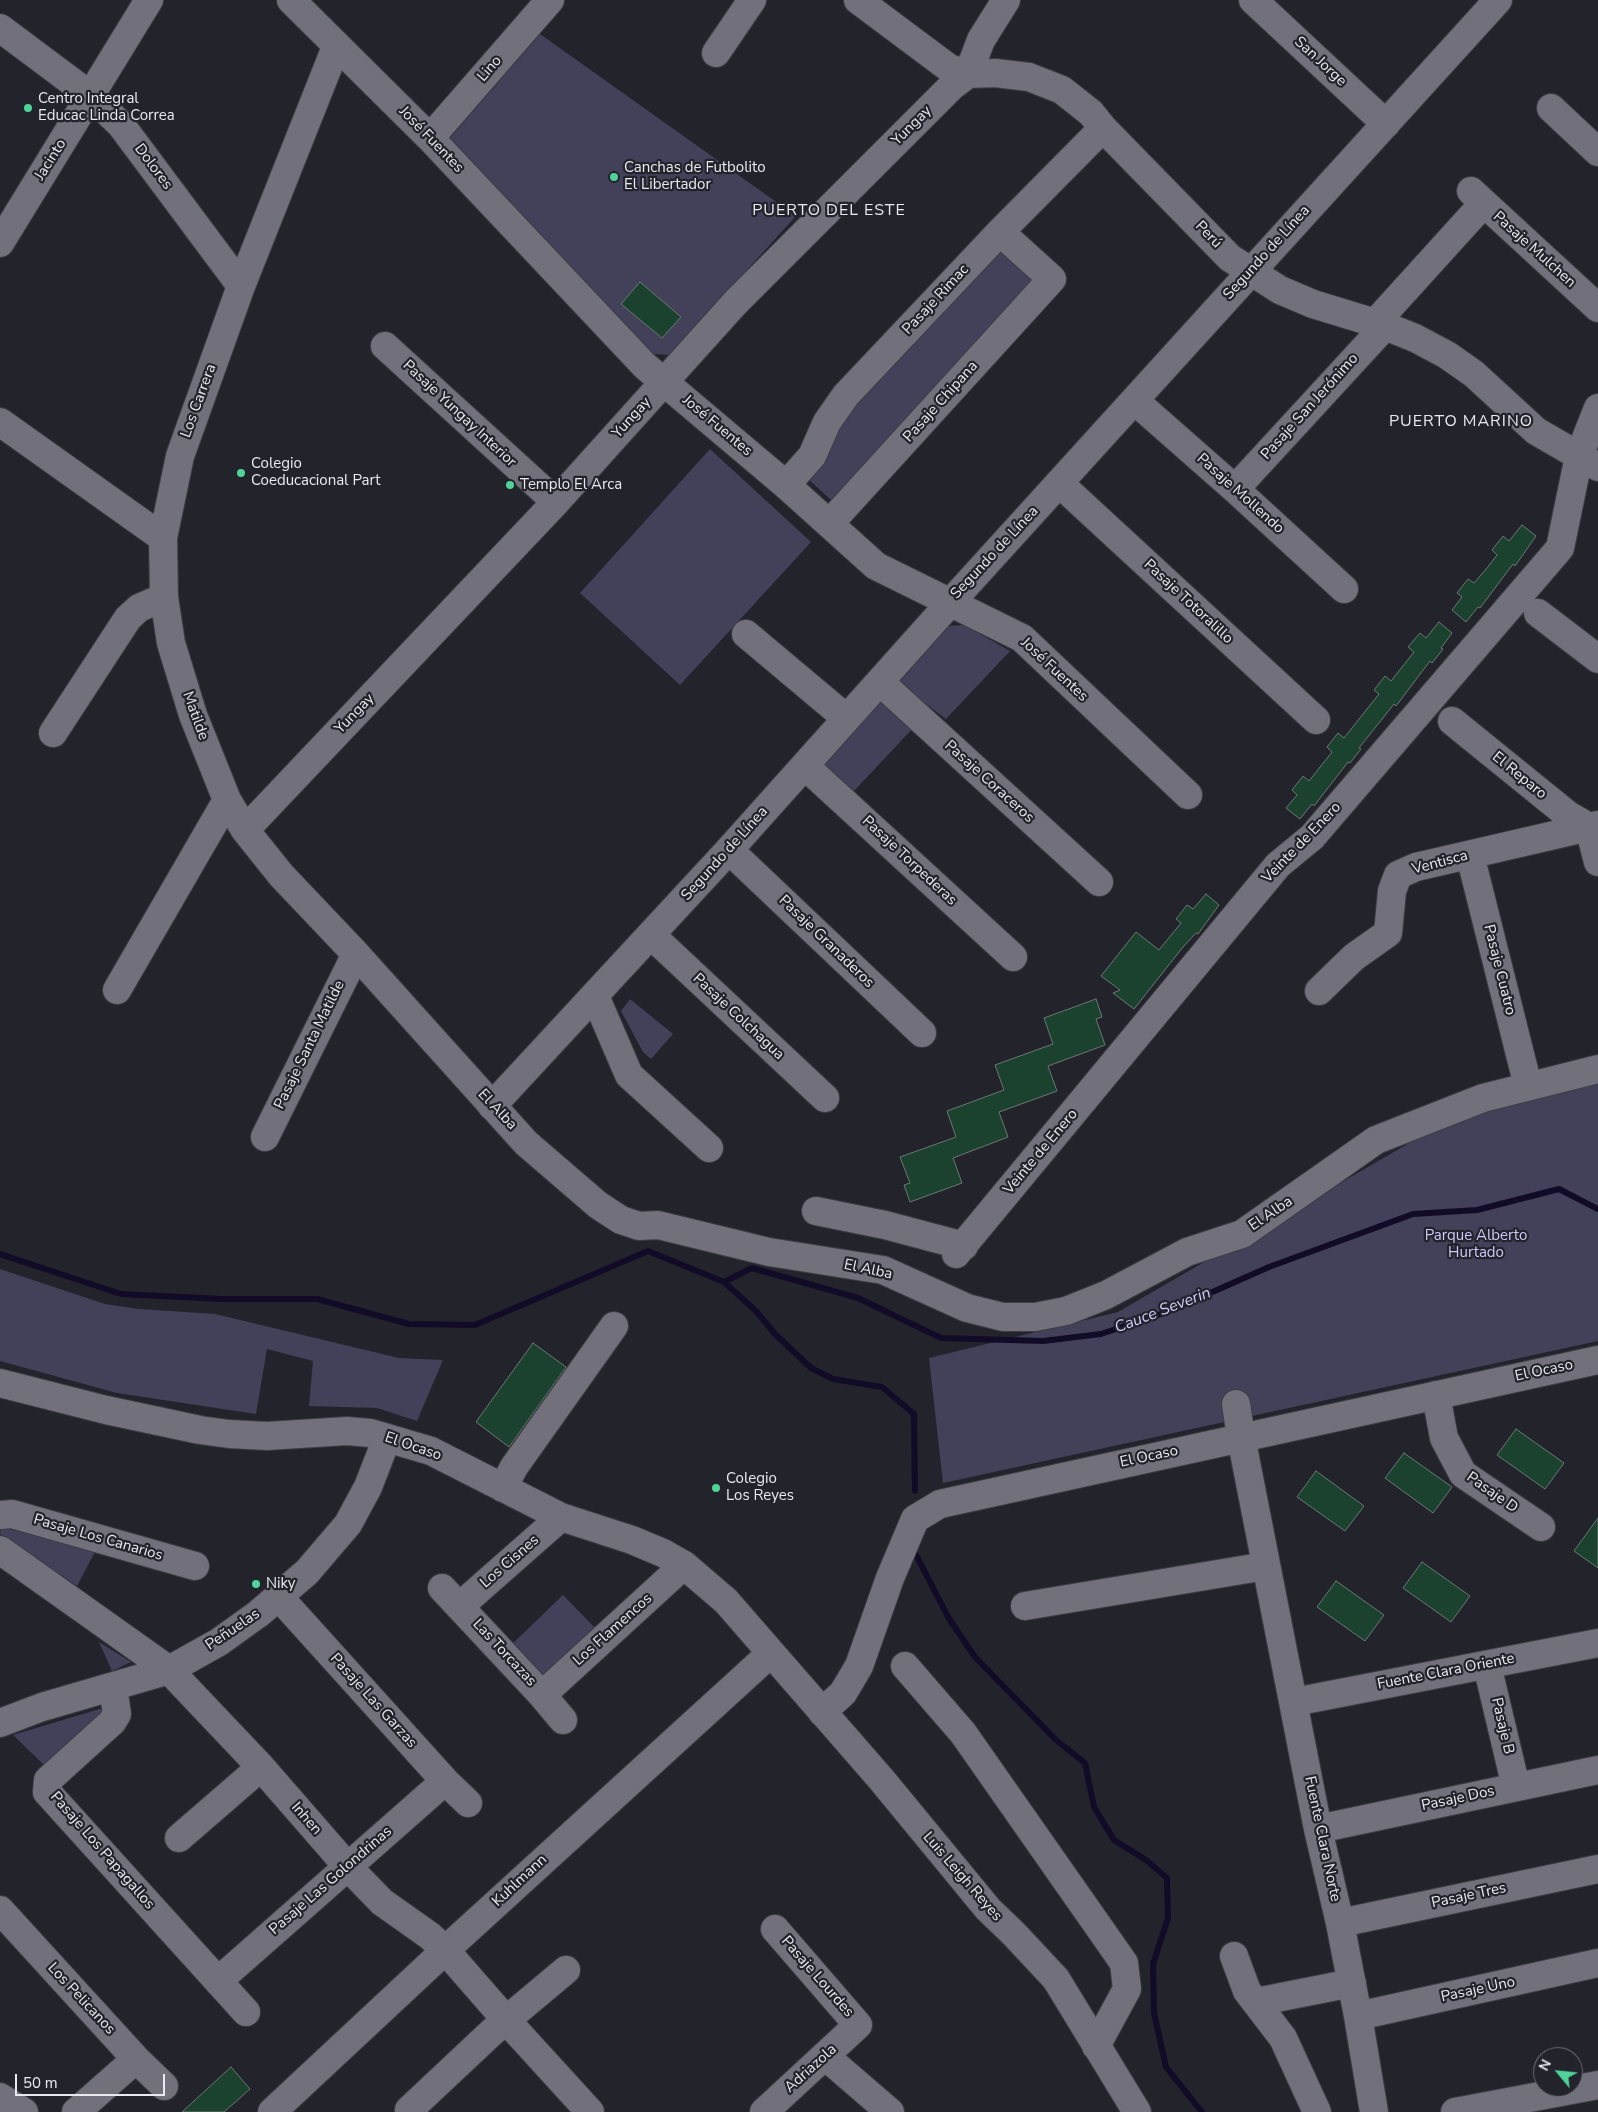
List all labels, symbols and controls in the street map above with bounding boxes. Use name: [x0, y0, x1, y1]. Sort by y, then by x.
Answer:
street label: San Jorge: [1290, 33, 1350, 91]
street label: Lino: [474, 52, 506, 86]
place label: Centro Integral Educac Linda Correa: [38, 90, 175, 125]
marker: Centro Integral Educac Linda Correa: [22, 102, 34, 114]
street label: Yungay: [888, 102, 936, 150]
street label: José Fuentes: [395, 103, 467, 177]
street label: Jacinto: [31, 136, 71, 184]
street label: Dolores: [130, 141, 176, 193]
place label: Canchas de Futbolito El Libertador: [624, 159, 766, 194]
marker: Canchas de Futbolito El Libertador: [608, 171, 620, 183]
district label: PUERTO DEL ESTE: [750, 201, 908, 221]
street label: Segundo de Línea: [1220, 202, 1314, 304]
street label: Pasaje Mulchen: [1489, 208, 1579, 292]
street label: Perú: [1191, 218, 1225, 252]
street label: Pasaje Rimac: [899, 261, 973, 339]
street label: Pasaje San Jerónimo: [1258, 350, 1362, 464]
street label: Pasaje Yungay Interior: [398, 357, 520, 471]
street label: Pasaje Chipana: [900, 358, 982, 446]
street label: Los Carrera: [177, 362, 221, 440]
street label: José Fuentes: [678, 392, 756, 460]
street label: Yungay: [609, 394, 655, 442]
district label: PUERTO MARINO: [1387, 412, 1535, 432]
street label: Pasaje Mollendo: [1193, 450, 1287, 538]
place label: Colegio Coeducacional Part: [251, 455, 381, 490]
marker: Colegio Coeducacional Part: [235, 467, 247, 479]
place label: Templo El Arca: [520, 476, 622, 494]
marker: Templo El Arca: [504, 479, 516, 491]
street label: Segundo de Línea: [947, 503, 1043, 603]
street label: Pasaje Totoralillo: [1140, 556, 1236, 648]
street label: José Fuentes: [1017, 634, 1091, 706]
street label: Matilde: [178, 689, 212, 743]
street label: Yungay: [331, 690, 379, 738]
street label: Pasaje Coraceros: [940, 737, 1038, 827]
street label: El Reparo: [1488, 748, 1550, 804]
street label: Veinte de Enero: [1259, 799, 1345, 887]
street label: Segundo de Línea: [678, 803, 772, 905]
street label: Pasaje Torpederas: [858, 812, 960, 910]
street label: Ventisca: [1410, 847, 1470, 879]
street label: Pasaje Granaderos: [775, 892, 877, 992]
street label: Pasaje Cuatro: [1479, 923, 1519, 1017]
street label: Pasaje Colchagua: [689, 970, 787, 1064]
street label: Pasaje Santa Matilde: [271, 978, 349, 1112]
street label: El Alba: [474, 1086, 520, 1134]
street label: Veinte de Enero: [1000, 1106, 1082, 1198]
street label: El Alba: [1246, 1193, 1296, 1235]
park label: Parque Alberto Hurtado: [1425, 1227, 1527, 1262]
street label: El Alba: [842, 1256, 894, 1284]
water label: Cauce Severin: [1112, 1284, 1214, 1338]
street label: El Ocaso: [1513, 1356, 1575, 1386]
street label: El Ocaso: [382, 1429, 444, 1465]
street label: El Ocaso: [1118, 1442, 1180, 1472]
street label: Pasaje D: [1463, 1469, 1521, 1517]
place label: Colegio Los Reyes: [726, 1470, 794, 1505]
marker: Colegio Los Reyes: [710, 1482, 722, 1494]
street label: Pasaje Los Canarios: [31, 1511, 165, 1565]
street label: Los Cisnes: [477, 1532, 543, 1592]
place label: Niky: [266, 1575, 296, 1593]
marker: Niky: [250, 1578, 262, 1590]
street label: Los Flamencos: [570, 1590, 656, 1670]
street label: Peñuelas: [202, 1605, 264, 1655]
street label: Las Torcazas: [468, 1616, 540, 1690]
street label: Pasaje Las Garzas: [326, 1650, 420, 1752]
street label: Fuente Clara Oriente: [1376, 1650, 1516, 1694]
street label: Pasaje B: [1487, 1696, 1517, 1756]
street label: Fuente Clara Norte: [1300, 1775, 1344, 1903]
street label: Pasaje Dos: [1420, 1782, 1496, 1816]
street label: Pasaje Los Papagallos: [46, 1788, 158, 1914]
street label: Inhen: [287, 1799, 325, 1839]
street label: Pasaje Las Golondrinas: [266, 1823, 396, 1939]
street label: Luis Leigh Reyes: [918, 1829, 1006, 1925]
street label: Kuhlmann: [489, 1851, 551, 1911]
street label: Pasaje Tres: [1430, 1879, 1508, 1913]
street label: Pasaje Lourdes: [777, 1933, 857, 2021]
street label: Los Pelicanos: [43, 1959, 119, 2039]
street label: Pasaje Uno: [1439, 1973, 1517, 2007]
street label: Adriazola: [781, 2041, 841, 2097]
north arrow: [1533, 2047, 1583, 2097]
text: N: [1534, 2056, 1556, 2074]
scale bar: [18, 2064, 168, 2096]
text: 50 m: [23, 2073, 58, 2093]

